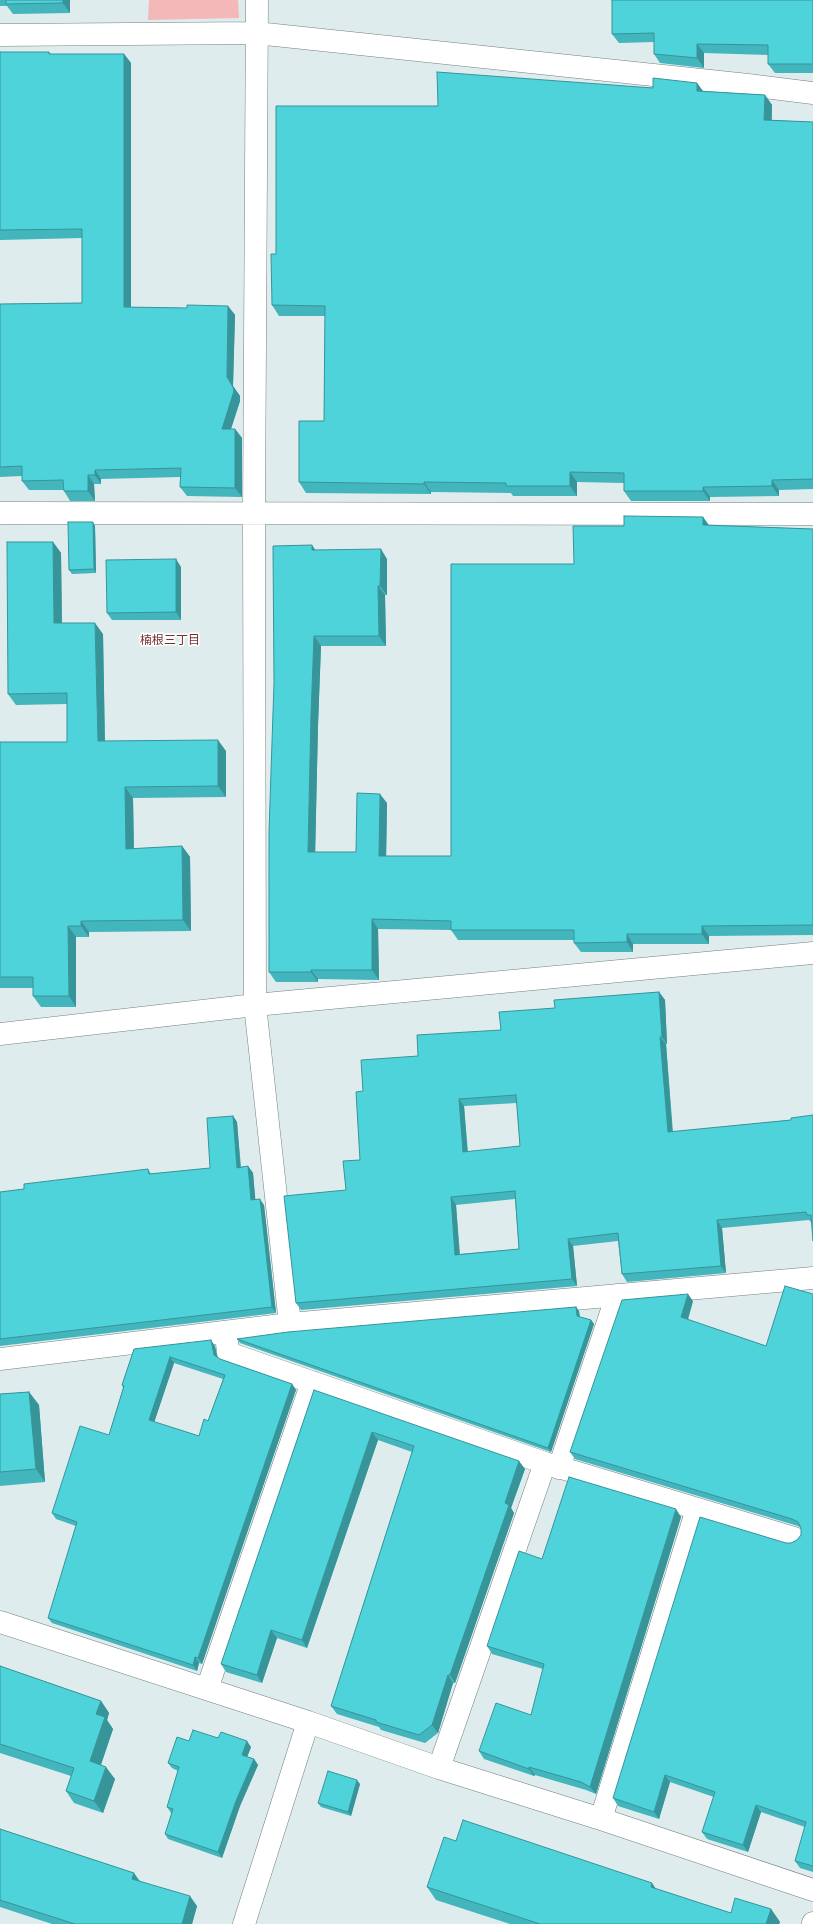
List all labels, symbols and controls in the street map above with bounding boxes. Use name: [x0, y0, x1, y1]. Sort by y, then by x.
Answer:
district label: 楠根三丁目: [140, 633, 200, 647]

